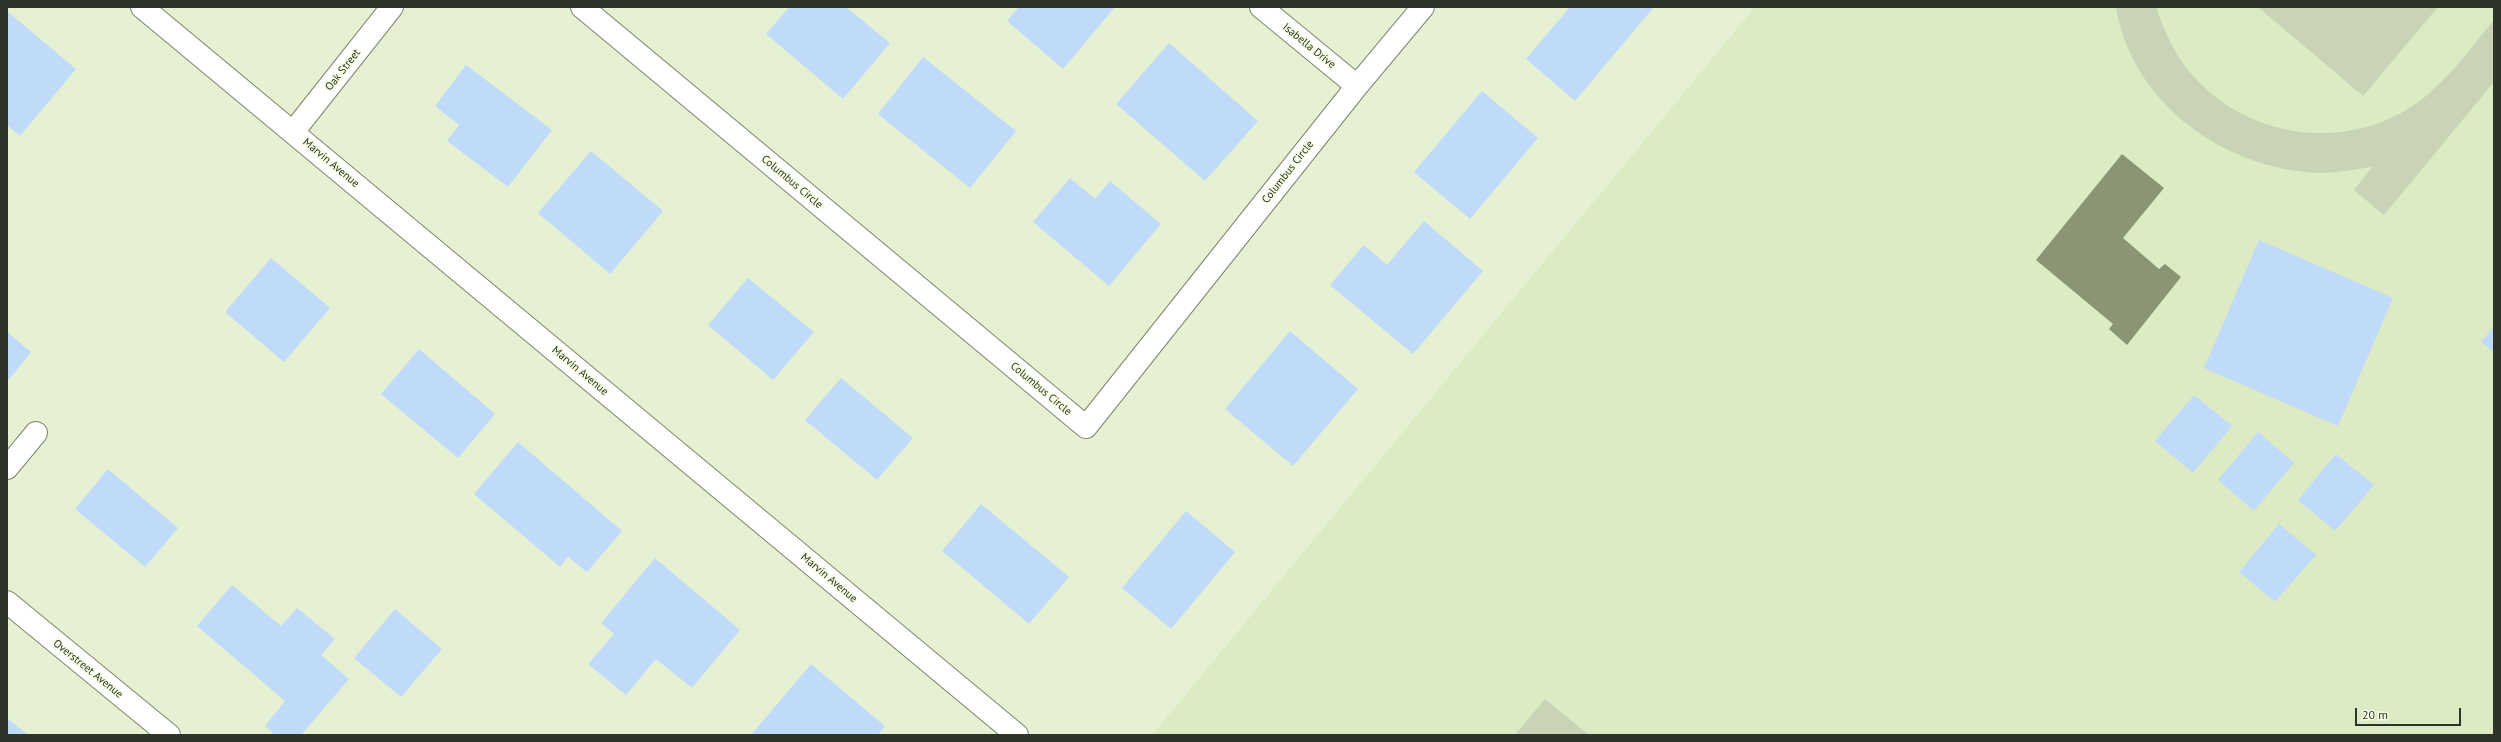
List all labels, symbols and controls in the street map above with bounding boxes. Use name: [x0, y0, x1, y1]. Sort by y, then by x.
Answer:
street label: Isabella Drive: [1280, 21, 1338, 71]
street label: Oak Street: [323, 47, 363, 93]
street label: Marvin Avenue: [300, 136, 362, 190]
street label: Columbus Circle: [1259, 138, 1317, 206]
street label: Columbus Circle: [759, 153, 825, 211]
street label: Marvin Avenue: [549, 344, 611, 398]
street label: Columbus Circle: [1008, 360, 1074, 418]
street label: Marvin Avenue: [798, 551, 860, 605]
street label: Overstreet Avenue: [50, 637, 126, 701]
scale bar: [2357, 700, 2463, 726]
text: 20 m: [2362, 707, 2388, 722]

